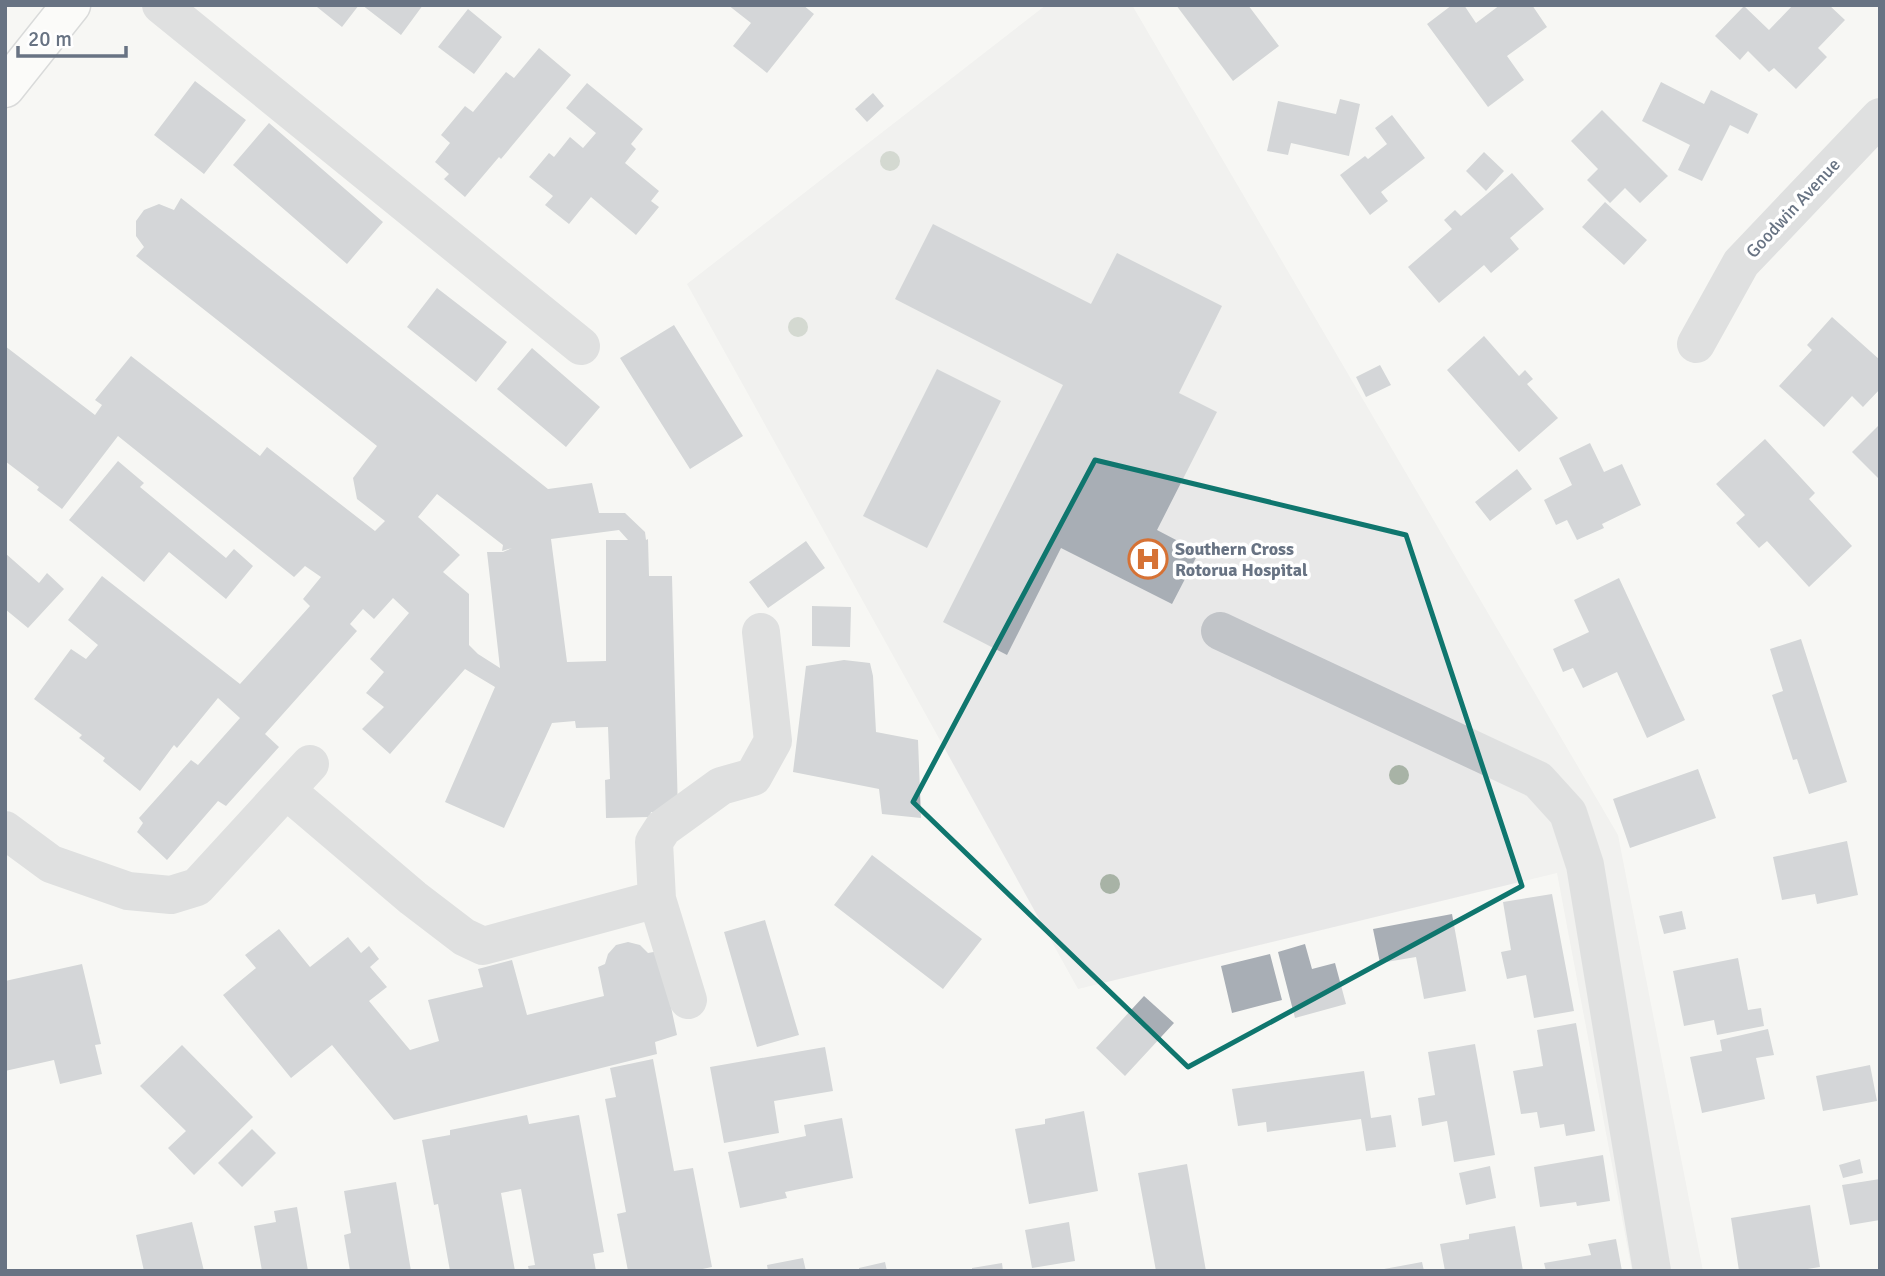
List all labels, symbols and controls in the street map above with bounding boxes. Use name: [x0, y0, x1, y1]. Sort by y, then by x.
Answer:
scale bar: [18, 14, 126, 58]
text: 20 m: [28, 26, 72, 52]
street label: Goodwin Avenue: [1741, 154, 1845, 262]
hospital icon: Southern Cross Rotorua Hospital: [1127, 538, 1169, 580]
place label: Southern Cross Rotorua Hospital: [1175, 538, 1308, 581]

